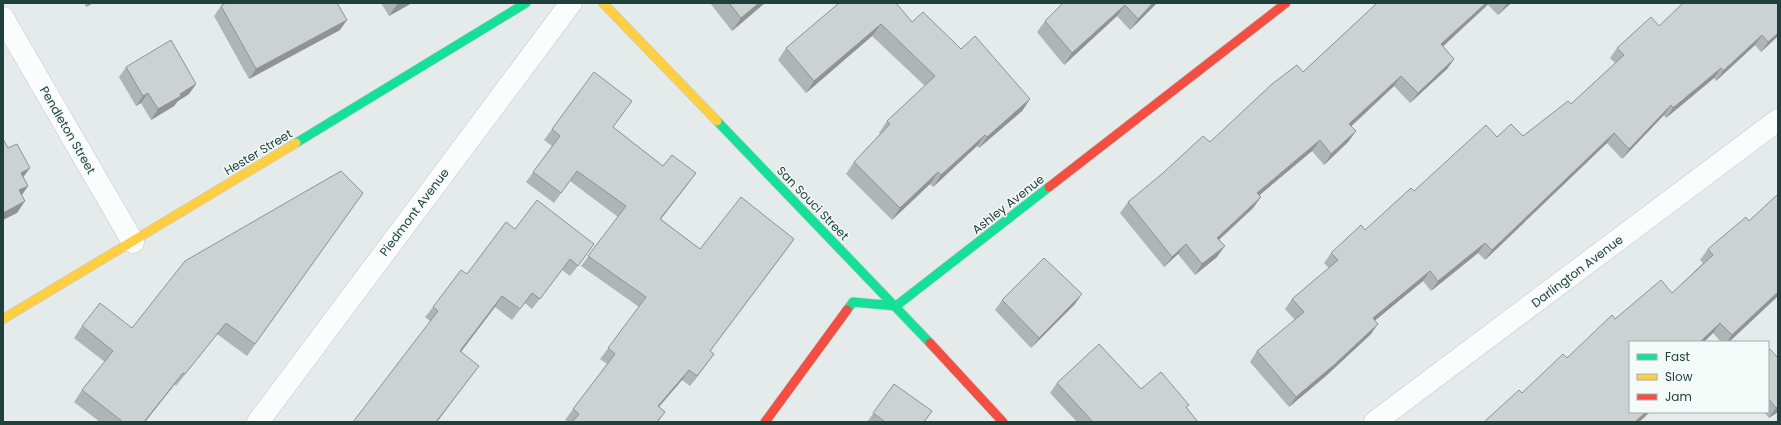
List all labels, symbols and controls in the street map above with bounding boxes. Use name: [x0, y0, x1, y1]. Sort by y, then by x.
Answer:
street label: Pendleton Street: [36, 83, 100, 177]
street label: Hester Street: [221, 125, 295, 179]
street label: San Souci Street: [773, 162, 853, 244]
street label: Piedmont Avenue: [375, 165, 453, 259]
street label: Ashley Avenue: [968, 170, 1048, 238]
street label: Darlington Avenue: [1528, 231, 1626, 311]
legend: [1629, 341, 1769, 413]
text: Fast: [1665, 348, 1690, 365]
text: Slow: [1665, 368, 1693, 385]
text: Jam: [1665, 388, 1692, 405]

